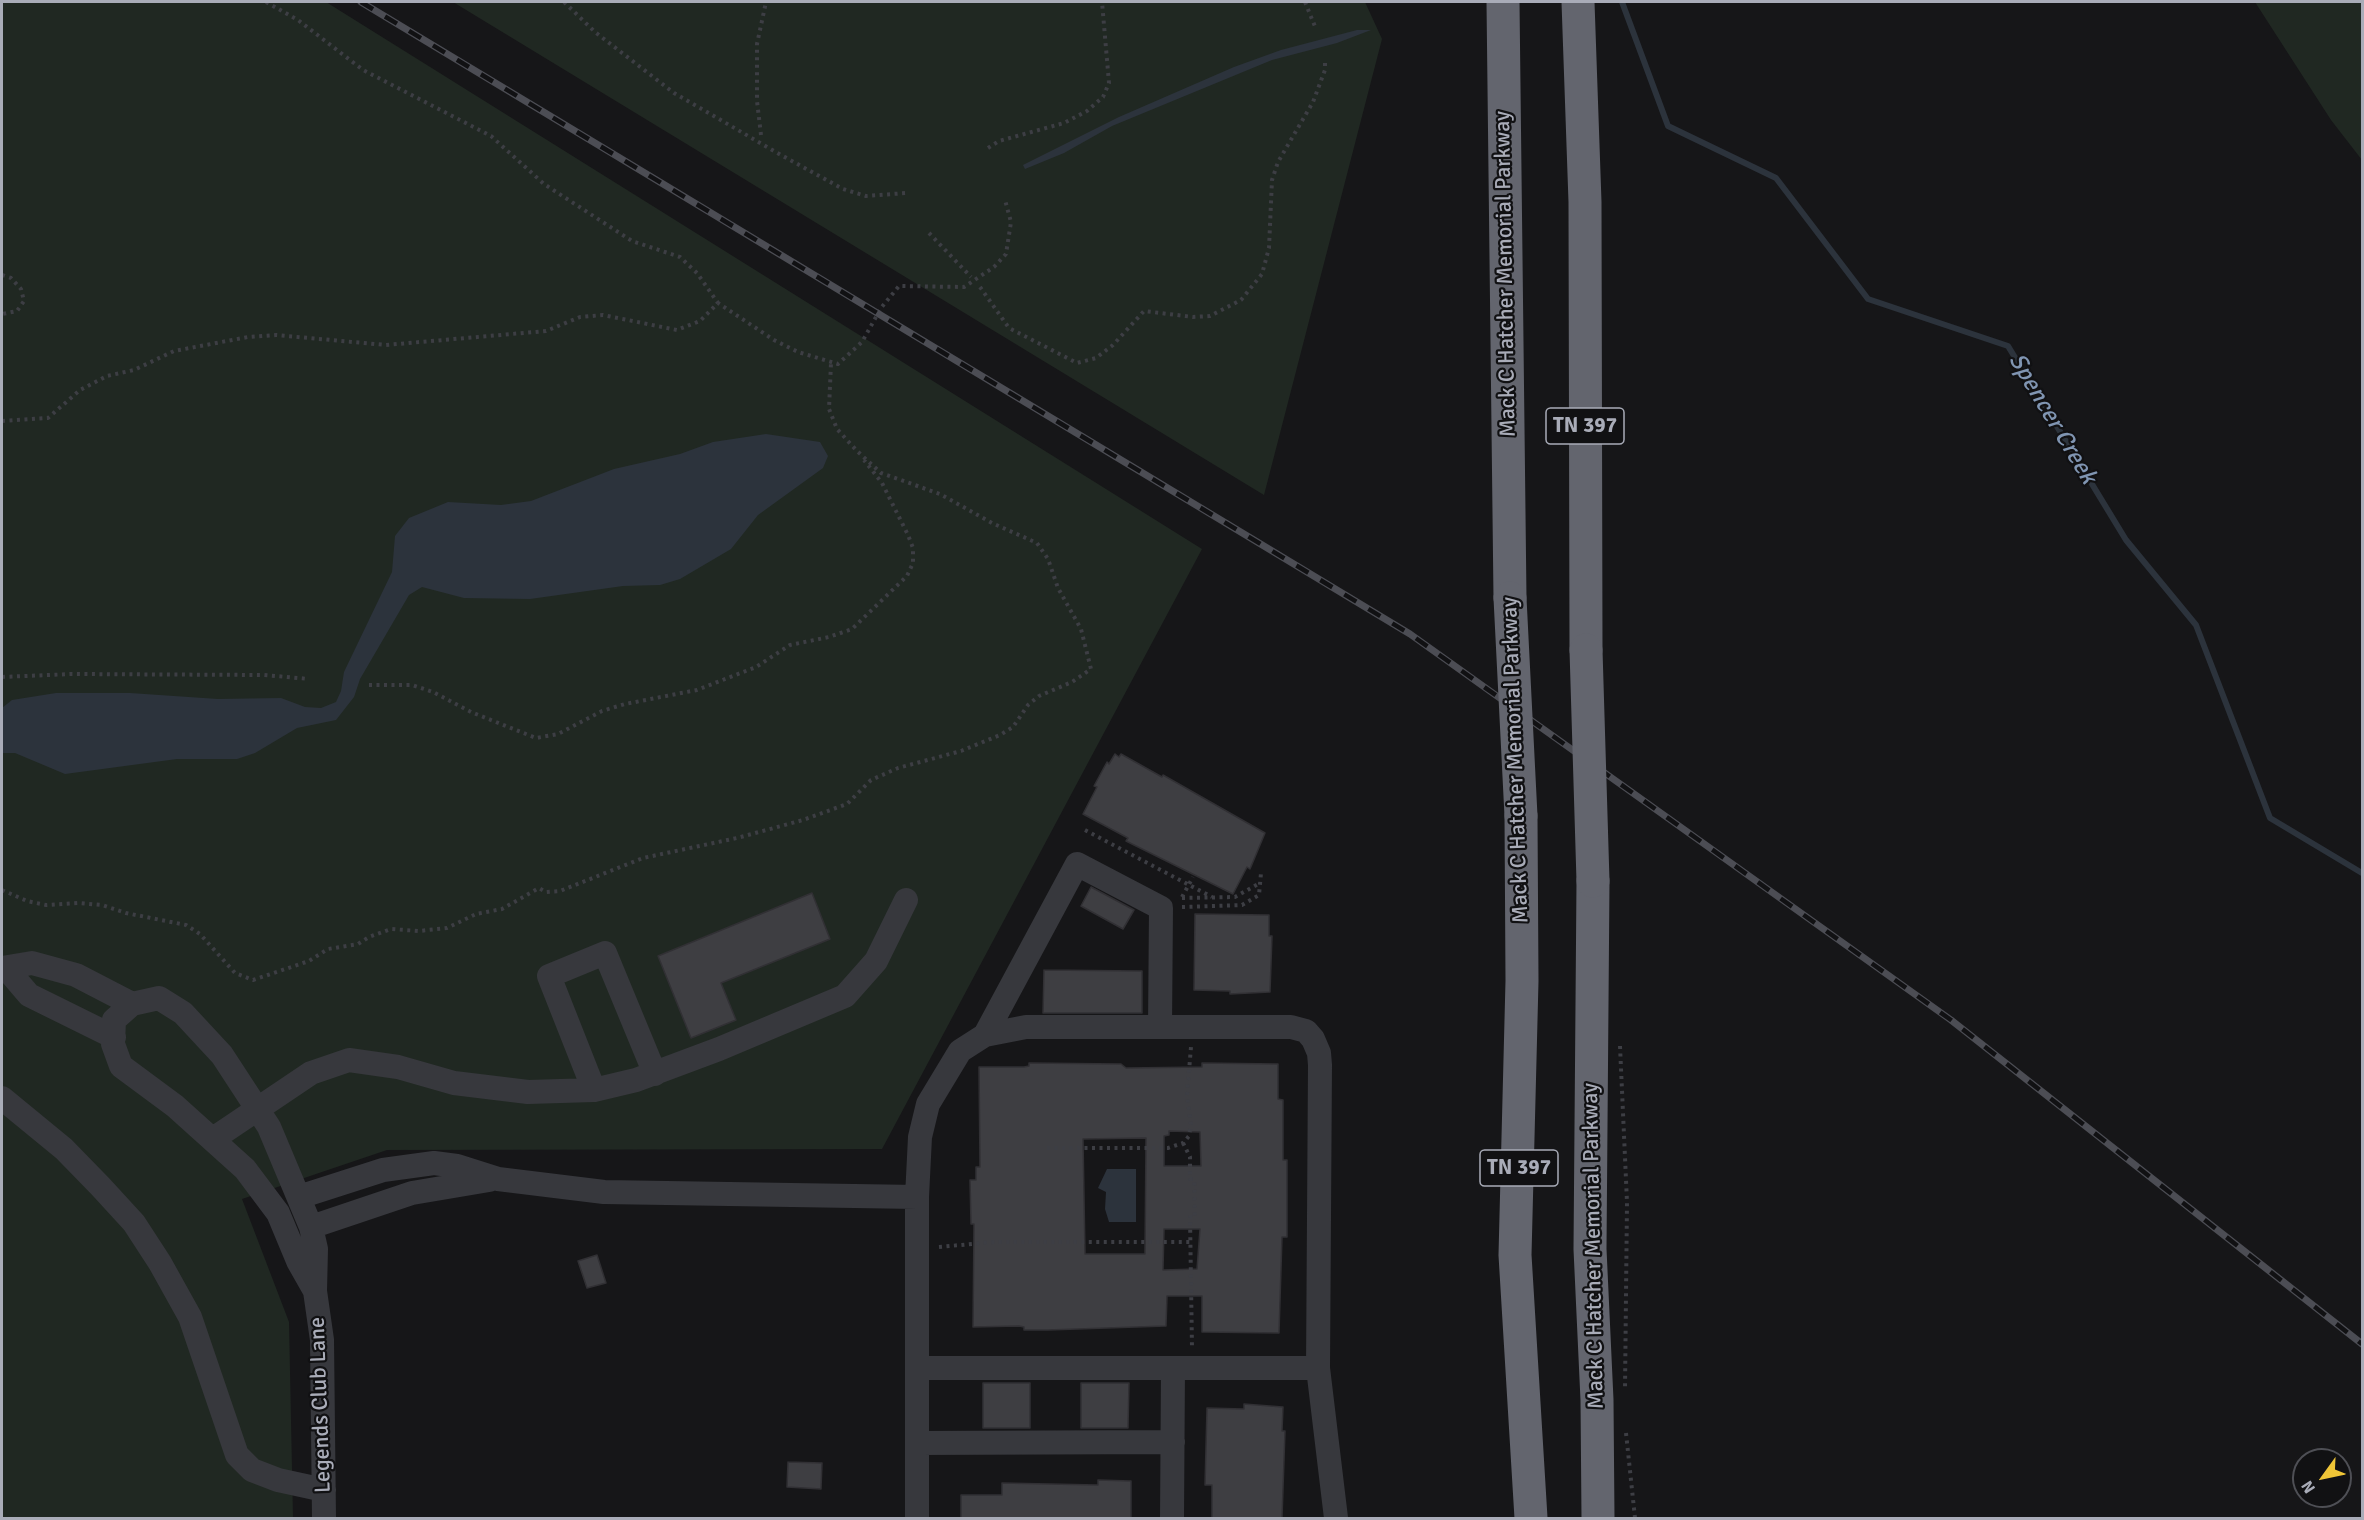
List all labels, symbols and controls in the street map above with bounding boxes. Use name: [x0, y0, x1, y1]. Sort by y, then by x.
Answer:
street label: Mack C Hatcher Memorial Parkway: [1490, 111, 1522, 437]
water label: Spencer Creek: [2002, 348, 2102, 490]
road number: TN 397: [1546, 408, 1624, 444]
street label: Mack C Hatcher Memorial Parkway: [1497, 596, 1535, 924]
street label: Mack C Hatcher Memorial Parkway: [1578, 1083, 1610, 1409]
road number: TN 397: [1480, 1150, 1558, 1186]
street label: Legends Club Lane: [305, 1317, 337, 1493]
north arrow: [2292, 1448, 2352, 1508]
text: N: [2297, 1477, 2320, 1497]

